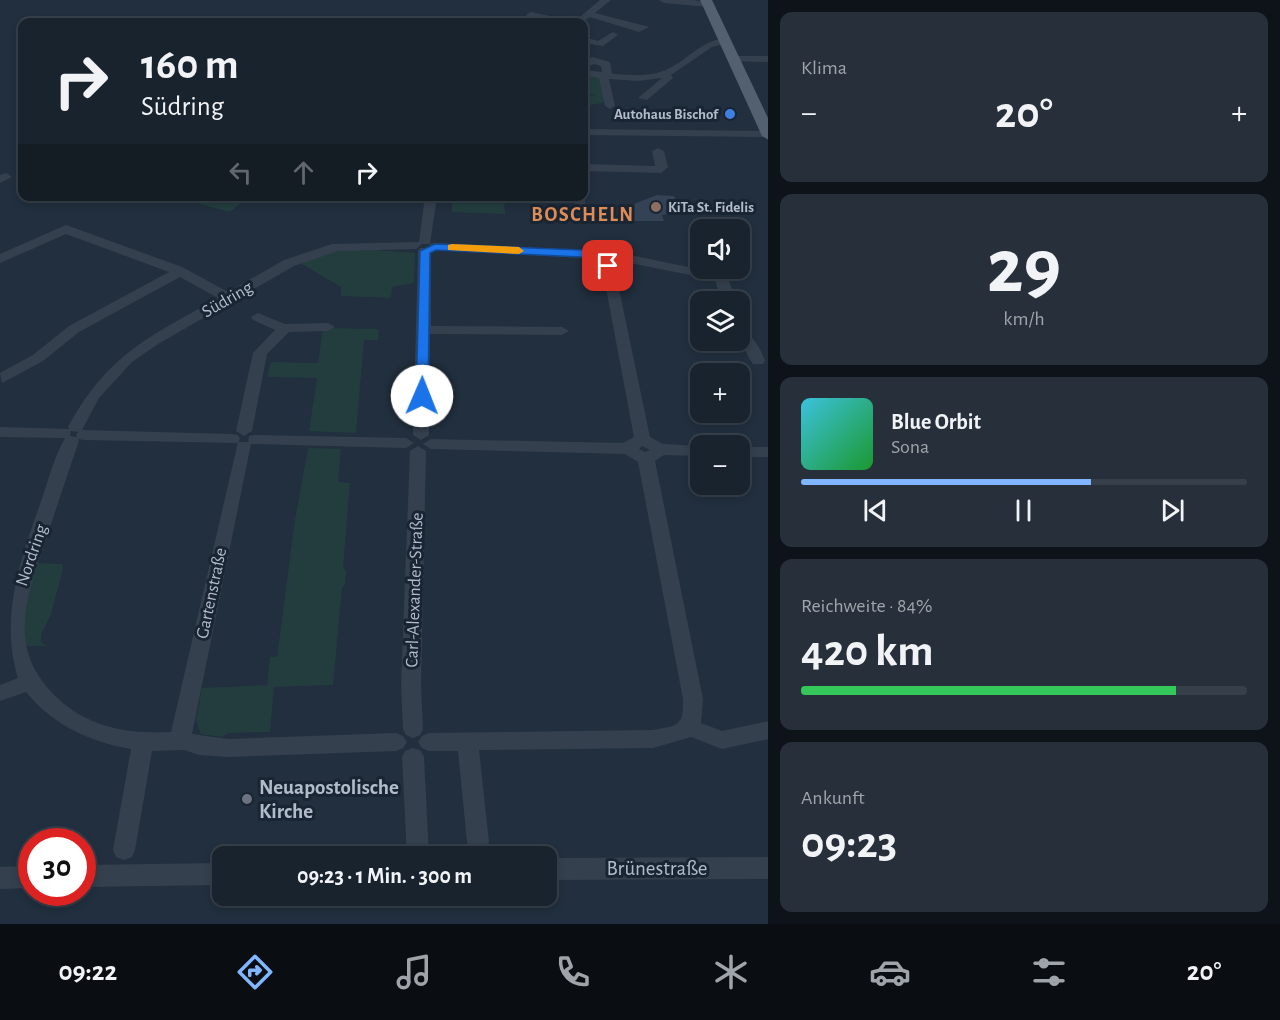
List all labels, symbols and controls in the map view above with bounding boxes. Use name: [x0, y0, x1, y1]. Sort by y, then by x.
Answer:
icon: right: [42, 42, 120, 120]
text: 160 m: [141, 44, 239, 86]
text: Klima: [801, 58, 847, 78]
text: 20°: [995, 91, 1053, 136]
text: Südring: [141, 93, 224, 120]
text: −: [801, 97, 817, 130]
text: +: [1231, 97, 1247, 130]
place label: Autohaus Bischof: [614, 107, 719, 122]
marker: Autohaus Bischof: [723, 107, 737, 121]
icon: left: [224, 156, 257, 189]
icon: ahead: [287, 156, 320, 189]
icon: right: [350, 156, 383, 189]
marker: KiTa St. Fidelis: [649, 200, 663, 214]
place label: KiTa St. Fidelis: [668, 200, 754, 215]
district label: BOSCHELN: [531, 205, 635, 225]
map controls: [690, 219, 750, 495]
button: sound: [690, 219, 750, 279]
text: 29: [987, 229, 1061, 307]
pin: [582, 240, 633, 291]
icon: arrive: [591, 249, 624, 282]
street label: Südring: [199, 278, 256, 321]
button: layers: [690, 291, 750, 351]
text: km/h: [1003, 309, 1045, 329]
button: +: [690, 363, 750, 423]
position arrow: [390, 364, 454, 428]
text: Blue Orbit: [891, 411, 981, 433]
button: −: [690, 435, 750, 495]
text: Sona: [891, 437, 929, 457]
icon: previous: [859, 494, 892, 527]
icon: pause: [1007, 494, 1040, 527]
icon: next: [1156, 494, 1189, 527]
street label: Carl-Alexander-Straße: [403, 512, 427, 668]
street label: Nordring: [13, 522, 51, 588]
street label: Gartenstraße: [194, 546, 230, 640]
text: Reichweite · 84%: [801, 596, 933, 616]
text: 420 km: [801, 629, 934, 674]
place label: Neuapostolische Kirche: [259, 777, 399, 822]
text: Ankunft: [801, 788, 865, 808]
marker: Neuapostolische Kirche: [240, 792, 254, 806]
text: 09:23: [801, 821, 897, 866]
speed limit sign: 30: [18, 828, 96, 906]
street label: Brünestraße: [607, 858, 707, 879]
text: 09:23 · 1 Min. · 300 m: [297, 865, 472, 887]
icon: directions: [234, 951, 276, 993]
icon: music: [393, 951, 435, 993]
icon: phone: [552, 951, 594, 993]
icon: climate: [710, 951, 752, 993]
icon: car: [869, 951, 911, 993]
icon: filters: [1028, 951, 1070, 993]
text: 09:22: [58, 958, 117, 985]
text: 20°: [1187, 958, 1222, 985]

